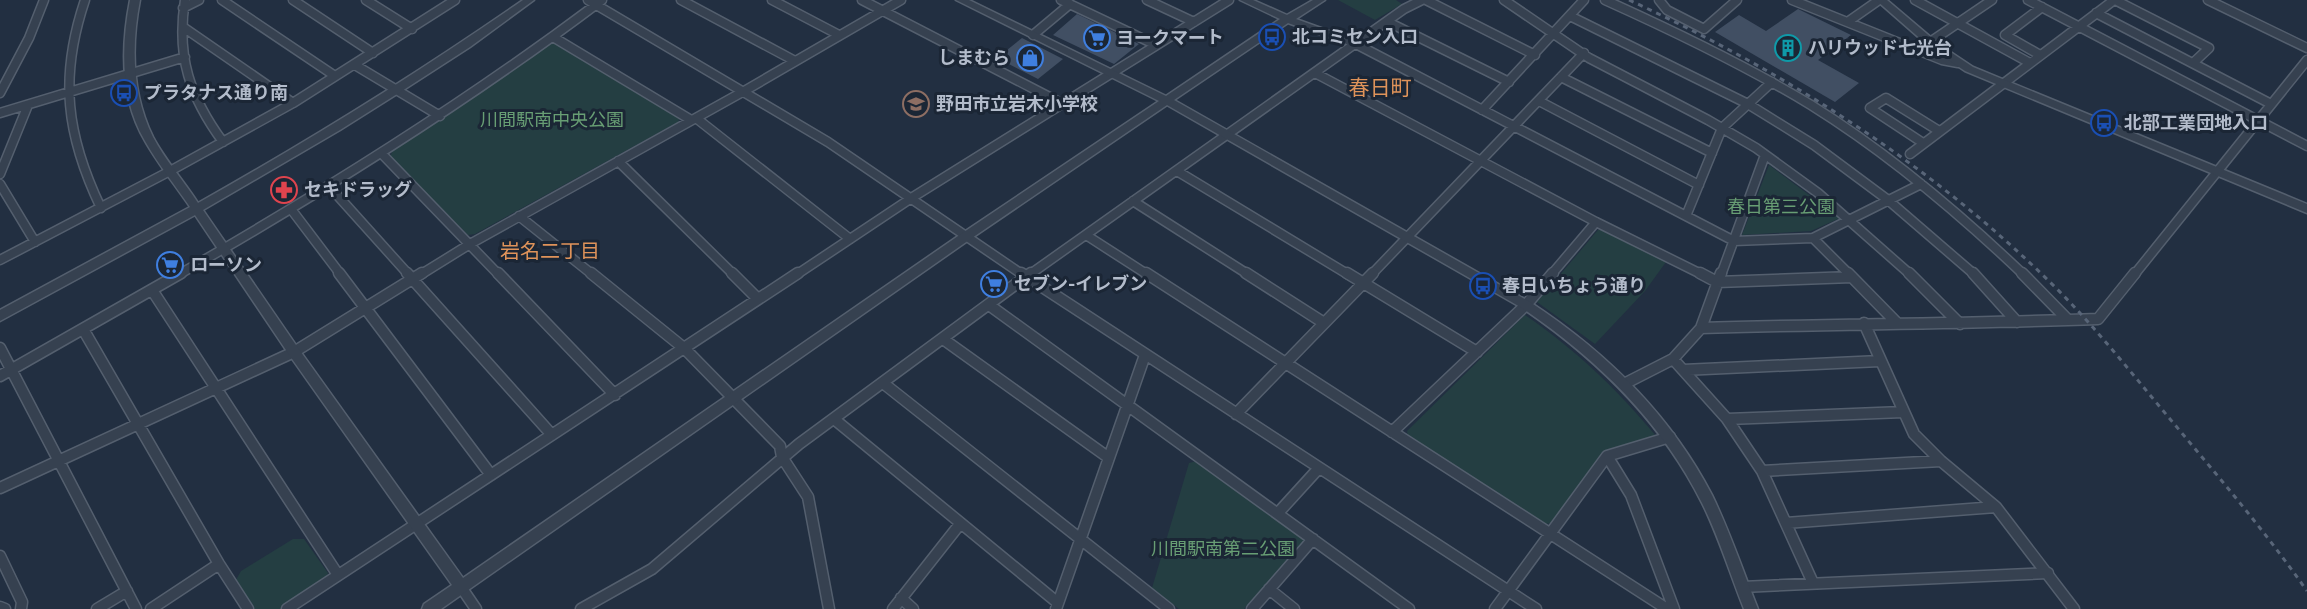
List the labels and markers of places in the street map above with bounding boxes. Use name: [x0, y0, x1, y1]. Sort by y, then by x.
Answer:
bus stop icon: 北コミセン入口: [1257, 22, 1287, 52]
supermarket icon: ヨークマート: [1082, 23, 1112, 53]
place label: 北コミセン入口: [1292, 23, 1418, 50]
place label: ヨークマート: [1116, 24, 1224, 51]
building icon: ハリウッド七光台: [1773, 33, 1803, 63]
place label: ハリウッド七光台: [1808, 34, 1952, 61]
shop icon: しまむら: [1015, 43, 1045, 73]
place label: しまむら: [938, 44, 1010, 71]
bus stop icon: プラタナス通り南: [109, 78, 139, 108]
place label: プラタナス通り南: [144, 79, 288, 106]
school or university icon: 野田市立岩木小学校: [901, 89, 931, 119]
place label: 野田市立岩木小学校: [936, 90, 1098, 117]
bus stop icon: 北部工業団地入口: [2089, 108, 2119, 138]
place label: 北部工業団地入口: [2124, 109, 2268, 136]
pharmacy icon: セキドラッグ: [269, 175, 299, 205]
place label: セキドラッグ: [304, 176, 412, 203]
supermarket icon: ローソン: [155, 250, 185, 280]
place label: ローソン: [190, 251, 262, 278]
supermarket icon: セブン-イレブン: [979, 269, 1009, 299]
place label: セブン-イレブン: [1014, 270, 1147, 297]
bus stop icon: 春日いちょう通り: [1468, 271, 1498, 301]
place label: 春日いちょう通り: [1502, 272, 1646, 299]

